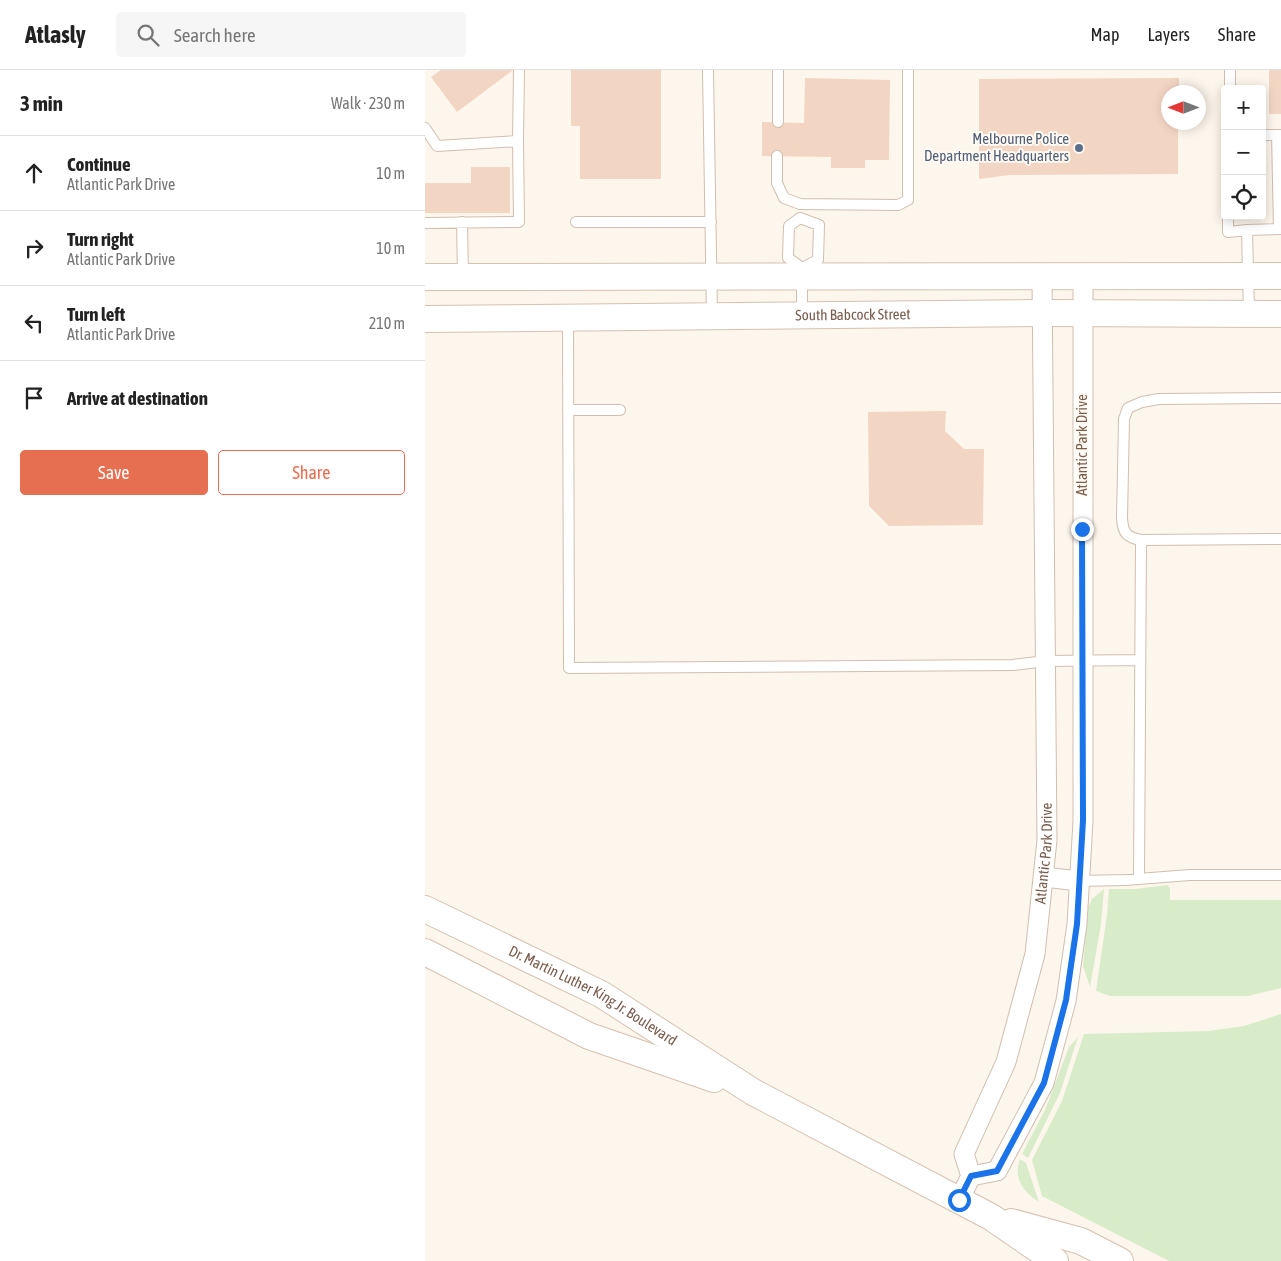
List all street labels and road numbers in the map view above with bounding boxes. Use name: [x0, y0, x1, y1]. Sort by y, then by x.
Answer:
street label: South Babcock Street: [795, 305, 911, 323]
street label: Atlantic Park Drive: [1073, 394, 1090, 496]
street label: Atlantic Park Drive: [1031, 802, 1055, 905]
street label: Dr. Martin Luther King Jr. Boulevard: [506, 942, 680, 1049]

